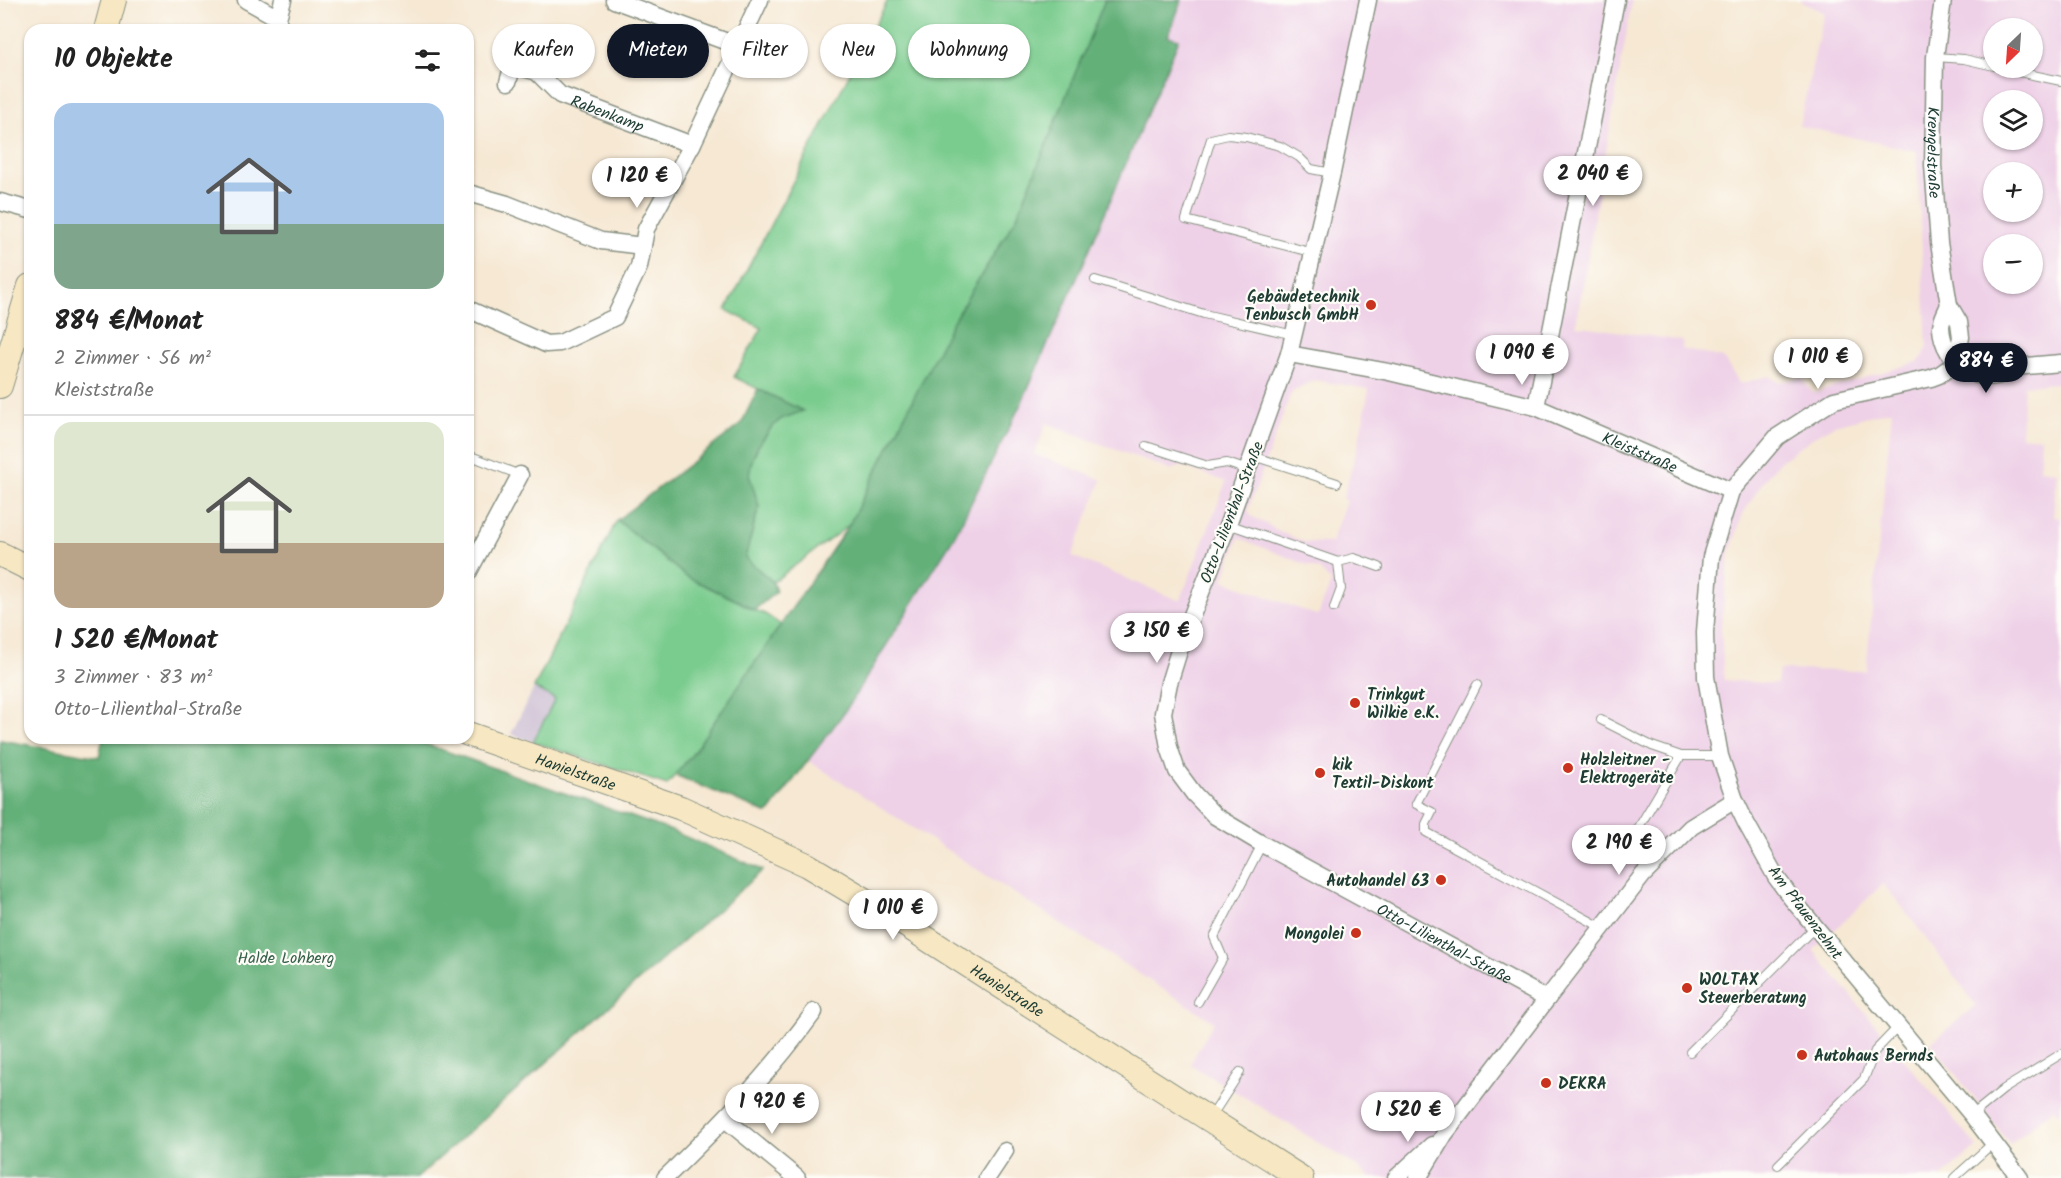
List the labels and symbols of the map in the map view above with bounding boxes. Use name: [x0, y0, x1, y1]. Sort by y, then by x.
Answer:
north arrow: [1983, 18, 2043, 78]
street label: Rabenkamp: [567, 89, 647, 140]
street label: Krengelstraße: [1919, 106, 1947, 199]
pin: 2 040 €: [1538, 156, 1648, 207]
pin: 1 120 €: [582, 158, 692, 209]
place label: Gebäudetechnik Tenbusch GmbH: [1244, 285, 1360, 328]
marker: Gebäudetechnik Tenbusch GmbH: [1364, 298, 1378, 312]
pin: 1 090 €: [1467, 335, 1577, 386]
pin: 1 010 €: [1763, 339, 1873, 390]
pin: 884 €: [1944, 343, 2028, 394]
street label: Kleiststraße: [1598, 426, 1681, 480]
street label: Otto-Lilienthal-Straße: [1194, 438, 1271, 587]
pin: 3 150 €: [1102, 613, 1212, 664]
place label: Trinkgut Wilkie e.K.: [1367, 683, 1439, 726]
marker: Trinkgut Wilkie e.K.: [1348, 696, 1362, 710]
street label: Hanielstraße: [531, 747, 619, 798]
place label: Holzleitner - Elektrogeräte: [1580, 748, 1674, 791]
place label: kik Textil-Diskont: [1332, 753, 1435, 796]
marker: Holzleitner - Elektrogeräte: [1561, 761, 1575, 775]
marker: kik Textil-Diskont: [1313, 766, 1327, 780]
pin: 2 190 €: [1564, 825, 1674, 876]
street label: Am Pfauenzehnt: [1761, 861, 1849, 966]
place label: Autohandel 63: [1326, 869, 1429, 894]
marker: Autohandel 63: [1434, 873, 1448, 887]
pin: 1 010 €: [838, 890, 948, 941]
street label: Otto-Lilienthal-Straße: [1372, 898, 1516, 992]
place label: Mongolei: [1285, 922, 1345, 947]
marker: Mongolei: [1349, 926, 1363, 940]
park label: Halde Lohberg: [238, 946, 334, 971]
street label: Hanielstraße: [964, 958, 1049, 1025]
place label: WOLTAX Steuerberatung: [1699, 968, 1807, 1011]
marker: WOLTAX Steuerberatung: [1680, 981, 1694, 995]
place label: Autohaus Bernds: [1814, 1044, 1934, 1069]
marker: Autohaus Bernds: [1795, 1048, 1809, 1062]
place label: DEKRA: [1558, 1072, 1607, 1097]
marker: DEKRA: [1539, 1076, 1553, 1090]
pin: 1 920 €: [717, 1084, 827, 1135]
pin: 1 520 €: [1353, 1092, 1463, 1143]

